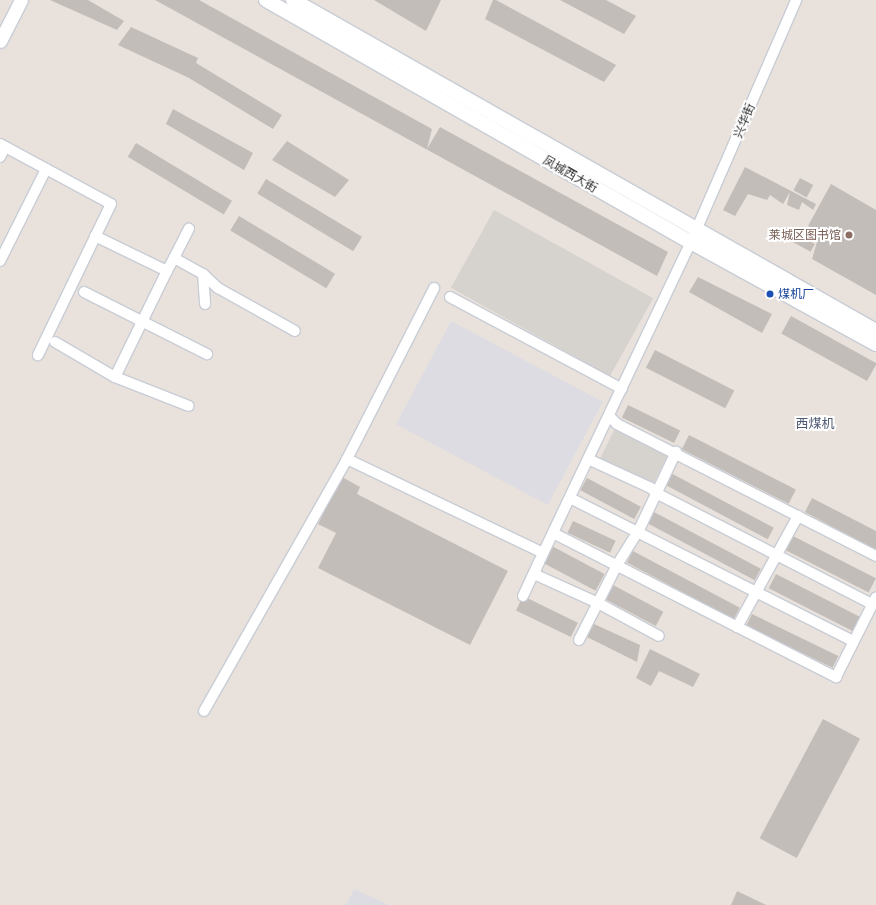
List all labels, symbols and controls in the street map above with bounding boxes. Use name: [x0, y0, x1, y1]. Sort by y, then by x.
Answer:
street label: 兴华街: [730, 102, 758, 140]
street label: 凤城西大街: [540, 153, 600, 195]
place label: 莱城区图书馆: [769, 228, 841, 242]
marker: 莱城区图书馆: [844, 230, 854, 240]
place label: 煤机厂: [778, 287, 814, 301]
marker: 煤机厂: [765, 289, 775, 299]
district label: 西煤机: [796, 415, 834, 431]

